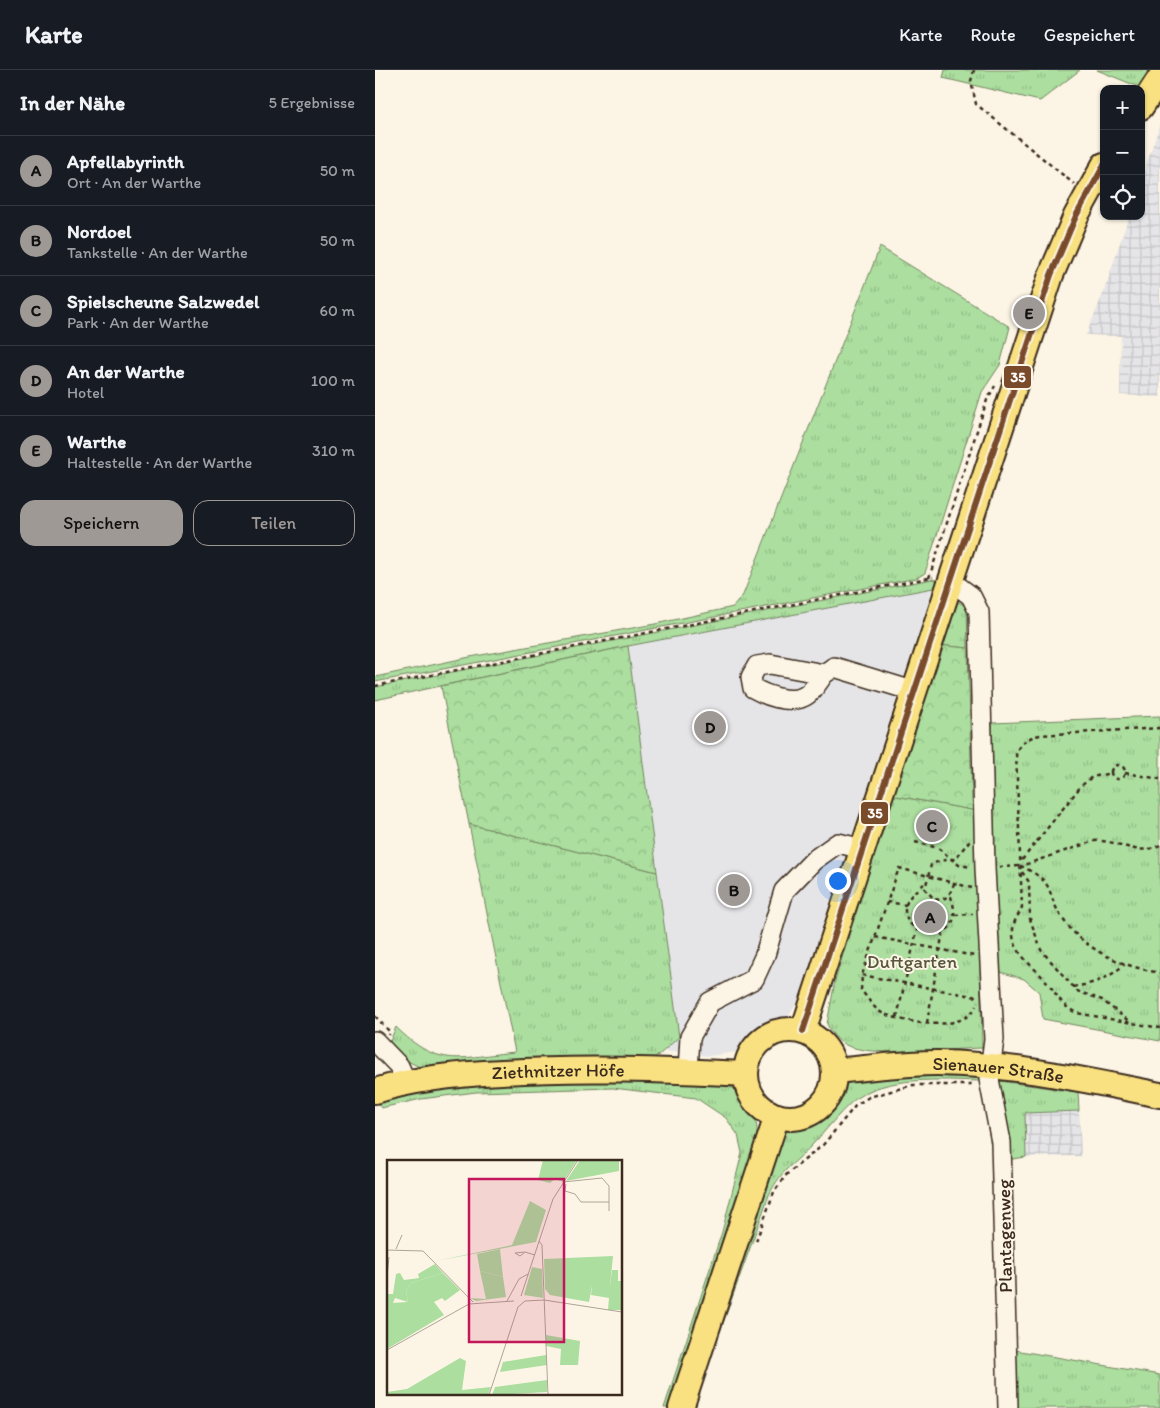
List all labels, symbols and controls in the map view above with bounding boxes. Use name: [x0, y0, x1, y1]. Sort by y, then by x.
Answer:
text: Karte: [25, 20, 83, 49]
text: Karte: [899, 24, 942, 46]
text: Route: [970, 24, 1016, 46]
text: Gespeichert: [1044, 24, 1135, 46]
map controls: [1100, 85, 1145, 220]
button: +: [1100, 85, 1145, 130]
text: In der Nähe: [20, 90, 125, 115]
text: 5 Ergebnisse: [269, 93, 355, 112]
button: −: [1100, 130, 1145, 175]
text: Apfellabyrinth: [67, 150, 184, 173]
text: A: [31, 161, 41, 180]
text: 50 m: [320, 161, 355, 180]
text: Ort · An der Warthe: [67, 173, 201, 192]
button: locate: [1100, 175, 1145, 220]
text: Nordoel: [67, 220, 131, 243]
text: B: [31, 231, 41, 250]
text: 50 m: [320, 231, 355, 250]
text: Tankstelle · An der Warthe: [67, 243, 248, 262]
text: Spielscheune Salzwedel: [67, 290, 259, 313]
pin: E: [1013, 294, 1045, 332]
text: C: [31, 301, 41, 320]
text: 60 m: [320, 301, 355, 320]
text: Park · An der Warthe: [67, 313, 209, 332]
text: An der Warthe: [67, 360, 185, 383]
line badge: 35: [1003, 365, 1032, 389]
text: 35: [1011, 369, 1026, 386]
text: D: [31, 371, 41, 390]
text: 100 m: [311, 371, 355, 390]
text: Hotel: [67, 383, 104, 402]
text: Warthe: [67, 430, 126, 453]
text: E: [32, 441, 40, 460]
text: 310 m: [312, 441, 355, 460]
text: Haltestelle · An der Warthe: [67, 453, 252, 472]
button: Speichern: [20, 500, 183, 546]
button: Teilen: [193, 500, 355, 546]
pin: D: [694, 708, 726, 746]
line badge: 35: [860, 801, 889, 825]
text: 35: [868, 805, 883, 822]
pin: C: [916, 807, 948, 845]
your location: [825, 868, 851, 894]
pin: B: [718, 871, 750, 909]
pin: A: [914, 898, 946, 936]
park label: Duftgarten: [867, 950, 957, 973]
street label: Sienauer Straße: [932, 1052, 1066, 1088]
street label: Ziethnitzer Höfe: [491, 1058, 625, 1084]
inset map: [387, 1160, 623, 1396]
street label: Plantagenweg: [992, 1179, 1017, 1293]

